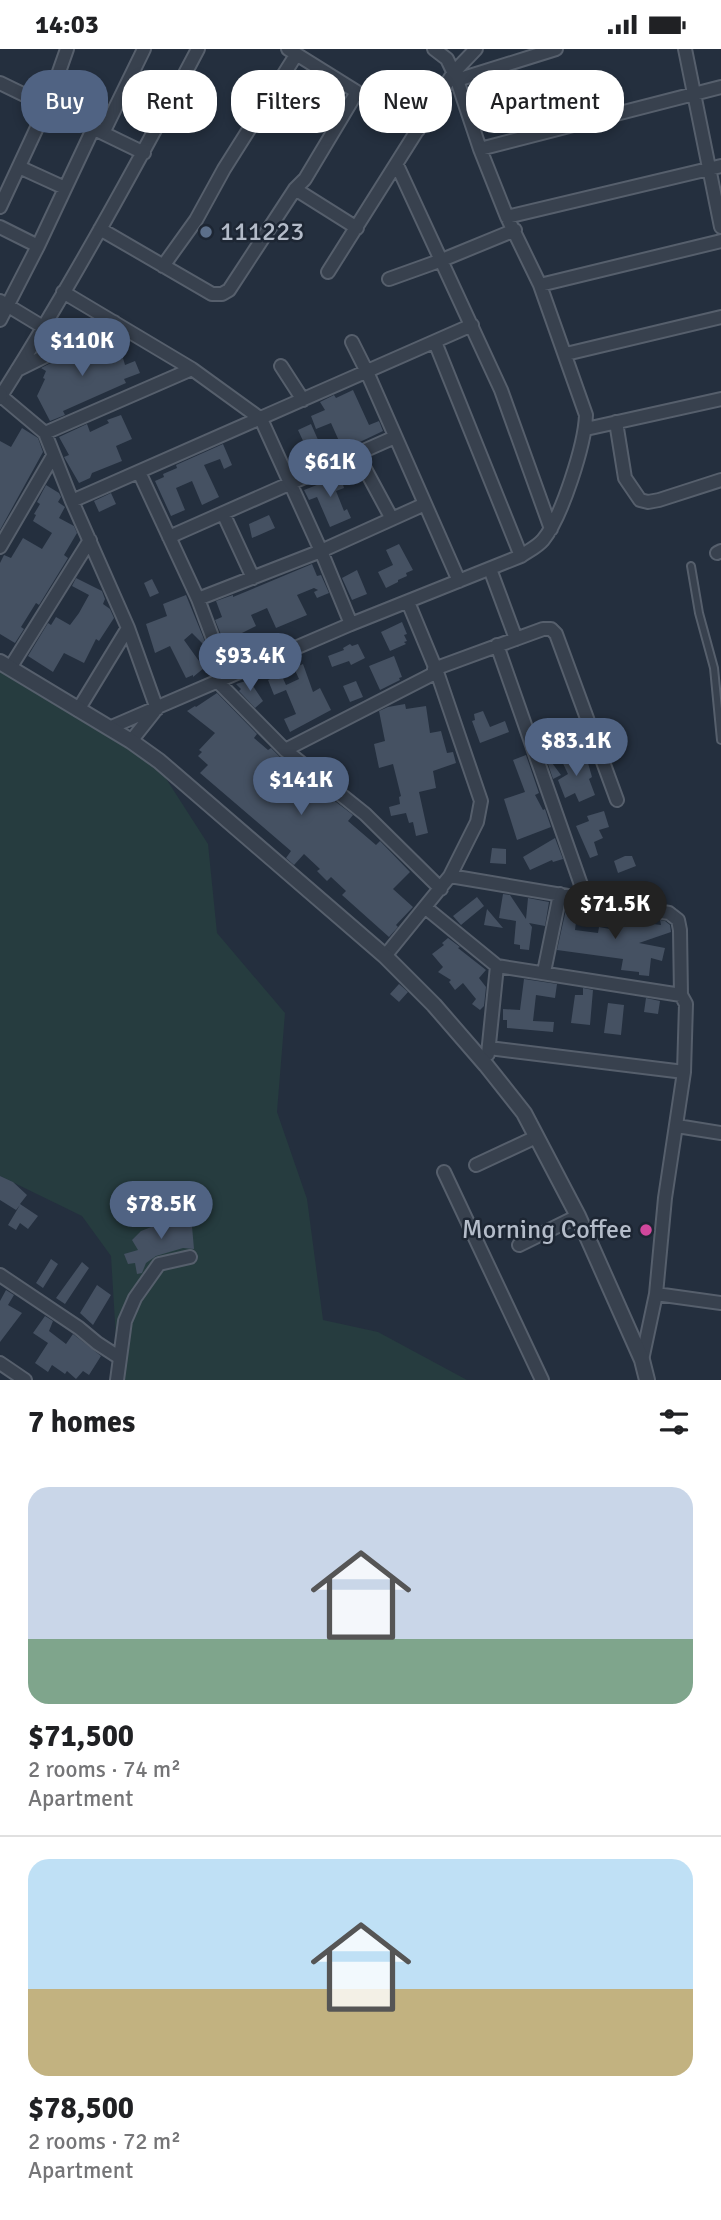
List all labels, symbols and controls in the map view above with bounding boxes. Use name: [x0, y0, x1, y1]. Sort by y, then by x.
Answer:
text: 14:03: [35, 9, 99, 41]
chip: Buy: [21, 70, 108, 133]
chip: Rent: [122, 70, 217, 133]
chip: Filters: [231, 70, 345, 133]
chip: New: [359, 70, 452, 133]
chip: Apartment: [466, 70, 624, 133]
place label: 111223: [220, 216, 304, 248]
marker: 111223: [198, 224, 214, 240]
pin: $110K: [33, 319, 131, 378]
text: $110K: [50, 326, 114, 355]
pin: $61K: [289, 440, 371, 499]
text: $61K: [304, 447, 356, 476]
pin: $93.4K: [193, 633, 307, 693]
text: $93.4K: [215, 641, 285, 670]
pin: $83.1K: [519, 719, 633, 778]
text: $83.1K: [541, 726, 611, 755]
pin: $141K: [252, 757, 350, 817]
text: $141K: [269, 765, 333, 794]
pin: $71.5K: [558, 881, 672, 941]
text: $71.5K: [580, 889, 650, 918]
pin: $78.5K: [104, 1181, 218, 1241]
text: $78.5K: [126, 1189, 196, 1218]
place label: Morning Coffee: [462, 1214, 632, 1246]
marker: Morning Coffee: [638, 1222, 654, 1238]
icon: filters: [655, 1403, 693, 1441]
text: 7 homes: [28, 1404, 135, 1441]
icon: home: [298, 1532, 424, 1658]
text: $71,500: [28, 1718, 134, 1755]
text: 2 rooms · 74 m²: [28, 1755, 181, 1784]
text: Apartment: [28, 1784, 133, 1813]
icon: home: [298, 1904, 424, 2030]
text: $78,500: [28, 2090, 134, 2127]
text: 2 rooms · 72 m²: [28, 2127, 181, 2156]
text: Apartment: [28, 2156, 133, 2185]

